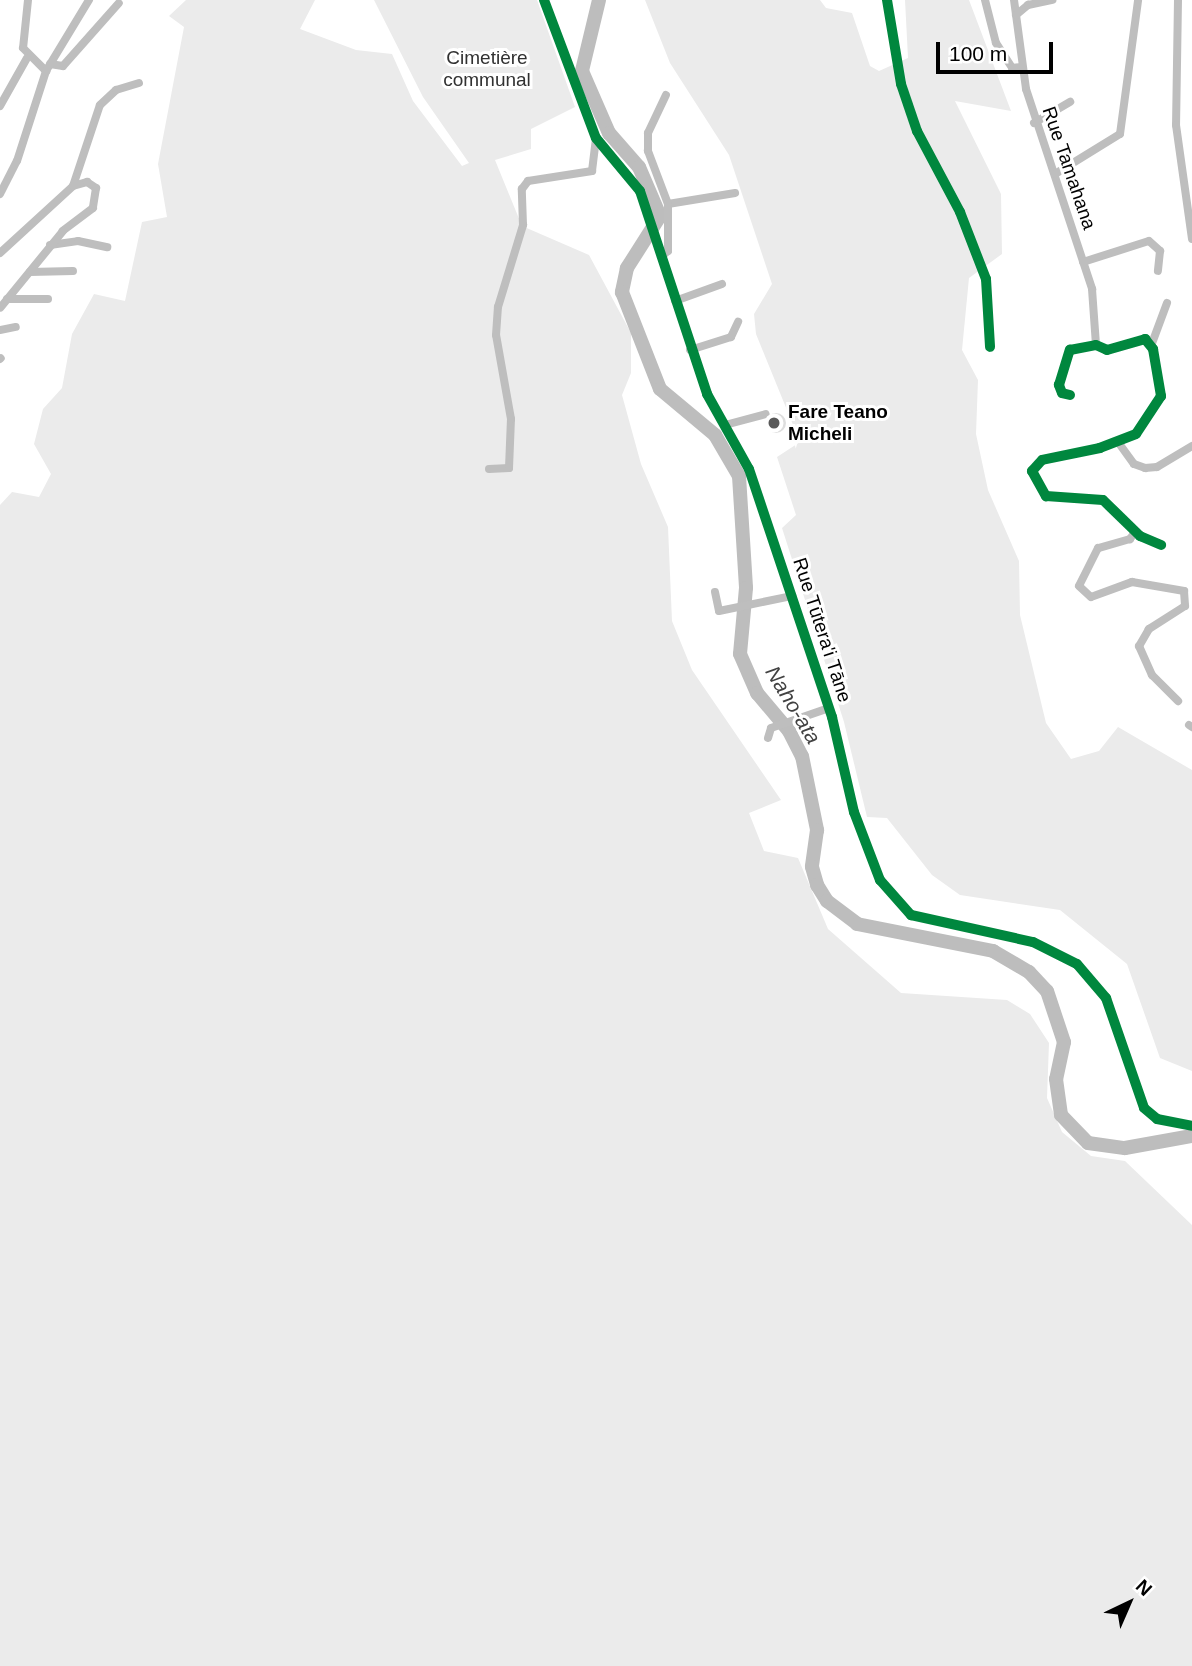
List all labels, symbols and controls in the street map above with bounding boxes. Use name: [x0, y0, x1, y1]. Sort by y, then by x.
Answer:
scale bar: [940, 28, 1057, 72]
text: 100 m: [949, 42, 1007, 65]
park label: Cimetière communal: [443, 47, 531, 91]
street label: Rue Tamahana: [1037, 103, 1101, 233]
place label: Fare Teano Micheli: [788, 401, 888, 445]
marker: Fare Teano Micheli: [766, 415, 782, 431]
street label: Rue Tūtera'i Tāne: [788, 554, 856, 706]
water label: Naho-ata: [760, 661, 826, 749]
north arrow: [1094, 1568, 1164, 1638]
text: N: [1132, 1575, 1156, 1600]

